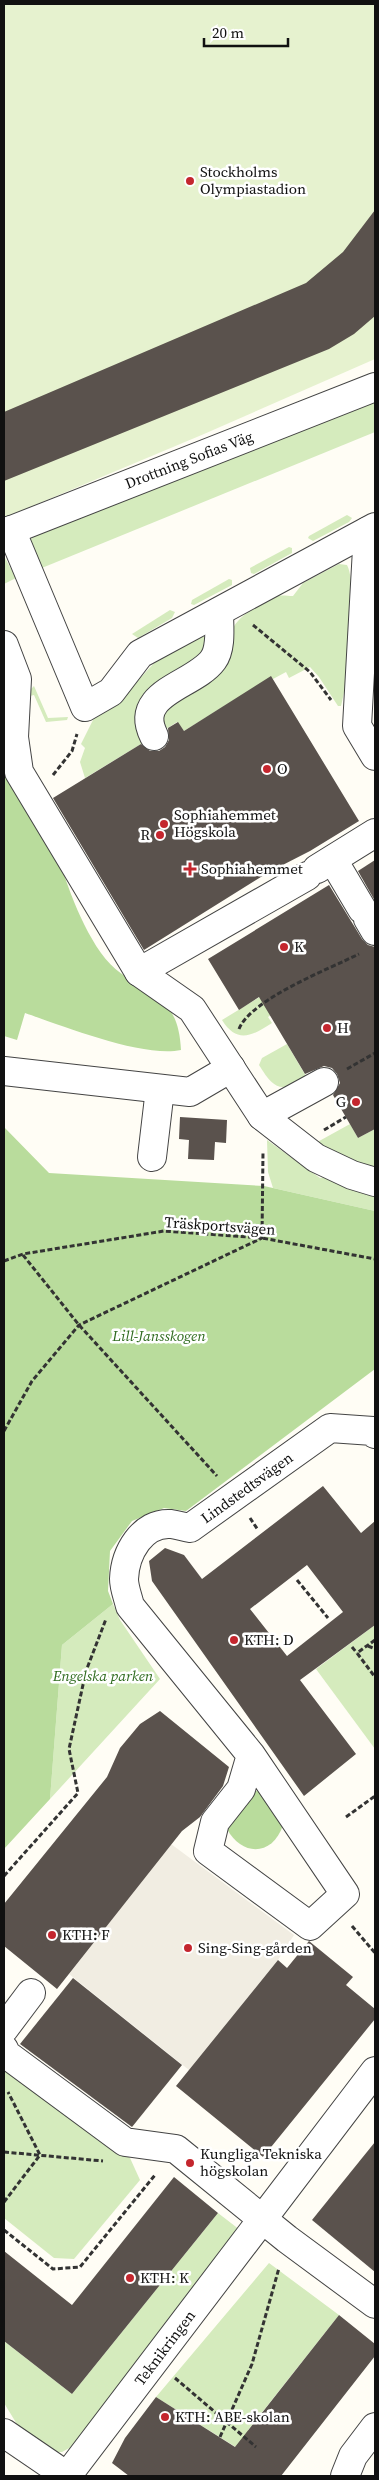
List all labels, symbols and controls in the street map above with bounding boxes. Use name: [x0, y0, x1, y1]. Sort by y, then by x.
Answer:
scale bar: [204, 15, 288, 47]
text: 20 m: [212, 22, 244, 43]
place label: Stockholms Olympiastadion: [200, 161, 306, 199]
marker: Stockholms Olympiastadion: [184, 175, 196, 187]
street label: Drottning Sofias Väg: [122, 425, 256, 494]
place label: O: [277, 758, 288, 779]
marker: O: [261, 763, 273, 775]
place label: Sophiahemmet Högskola: [174, 804, 276, 842]
marker: Sophiahemmet Högskola: [158, 818, 170, 830]
place label: R: [140, 824, 150, 845]
marker: R: [154, 829, 166, 841]
place label: Sophiahemmet: [201, 858, 303, 879]
marker: Sophiahemmet: [183, 862, 197, 876]
place label: K: [294, 936, 304, 957]
marker: K: [278, 941, 290, 953]
place label: H: [337, 1017, 349, 1038]
marker: H: [321, 1022, 333, 1034]
place label: G: [336, 1091, 346, 1112]
marker: G: [350, 1096, 362, 1108]
street label: Träskportsvägen: [164, 1211, 276, 1240]
park label: Lill-Jansskogen: [111, 1325, 206, 1346]
street label: Lindstedtsvägen: [196, 1447, 297, 1528]
place label: KTH: D: [244, 1629, 294, 1650]
marker: KTH: D: [228, 1634, 240, 1646]
park label: Engelska parken: [52, 1665, 154, 1686]
place label: KTH: F: [62, 1924, 110, 1945]
marker: KTH: F: [46, 1929, 58, 1941]
place label: Sing-Sing-gården: [198, 1937, 312, 1958]
marker: Sing-Sing-gården: [182, 1942, 194, 1954]
place label: Kungliga Tekniska högskolan: [200, 2143, 322, 2181]
marker: Kungliga Tekniska högskolan: [184, 2157, 196, 2169]
place label: KTH: K: [140, 2267, 189, 2288]
marker: KTH: K: [124, 2272, 136, 2284]
street label: Teknikringen: [129, 2306, 200, 2390]
place label: KTH: ABE-skolan: [175, 2406, 290, 2427]
marker: KTH: ABE-skolan: [159, 2411, 171, 2423]

